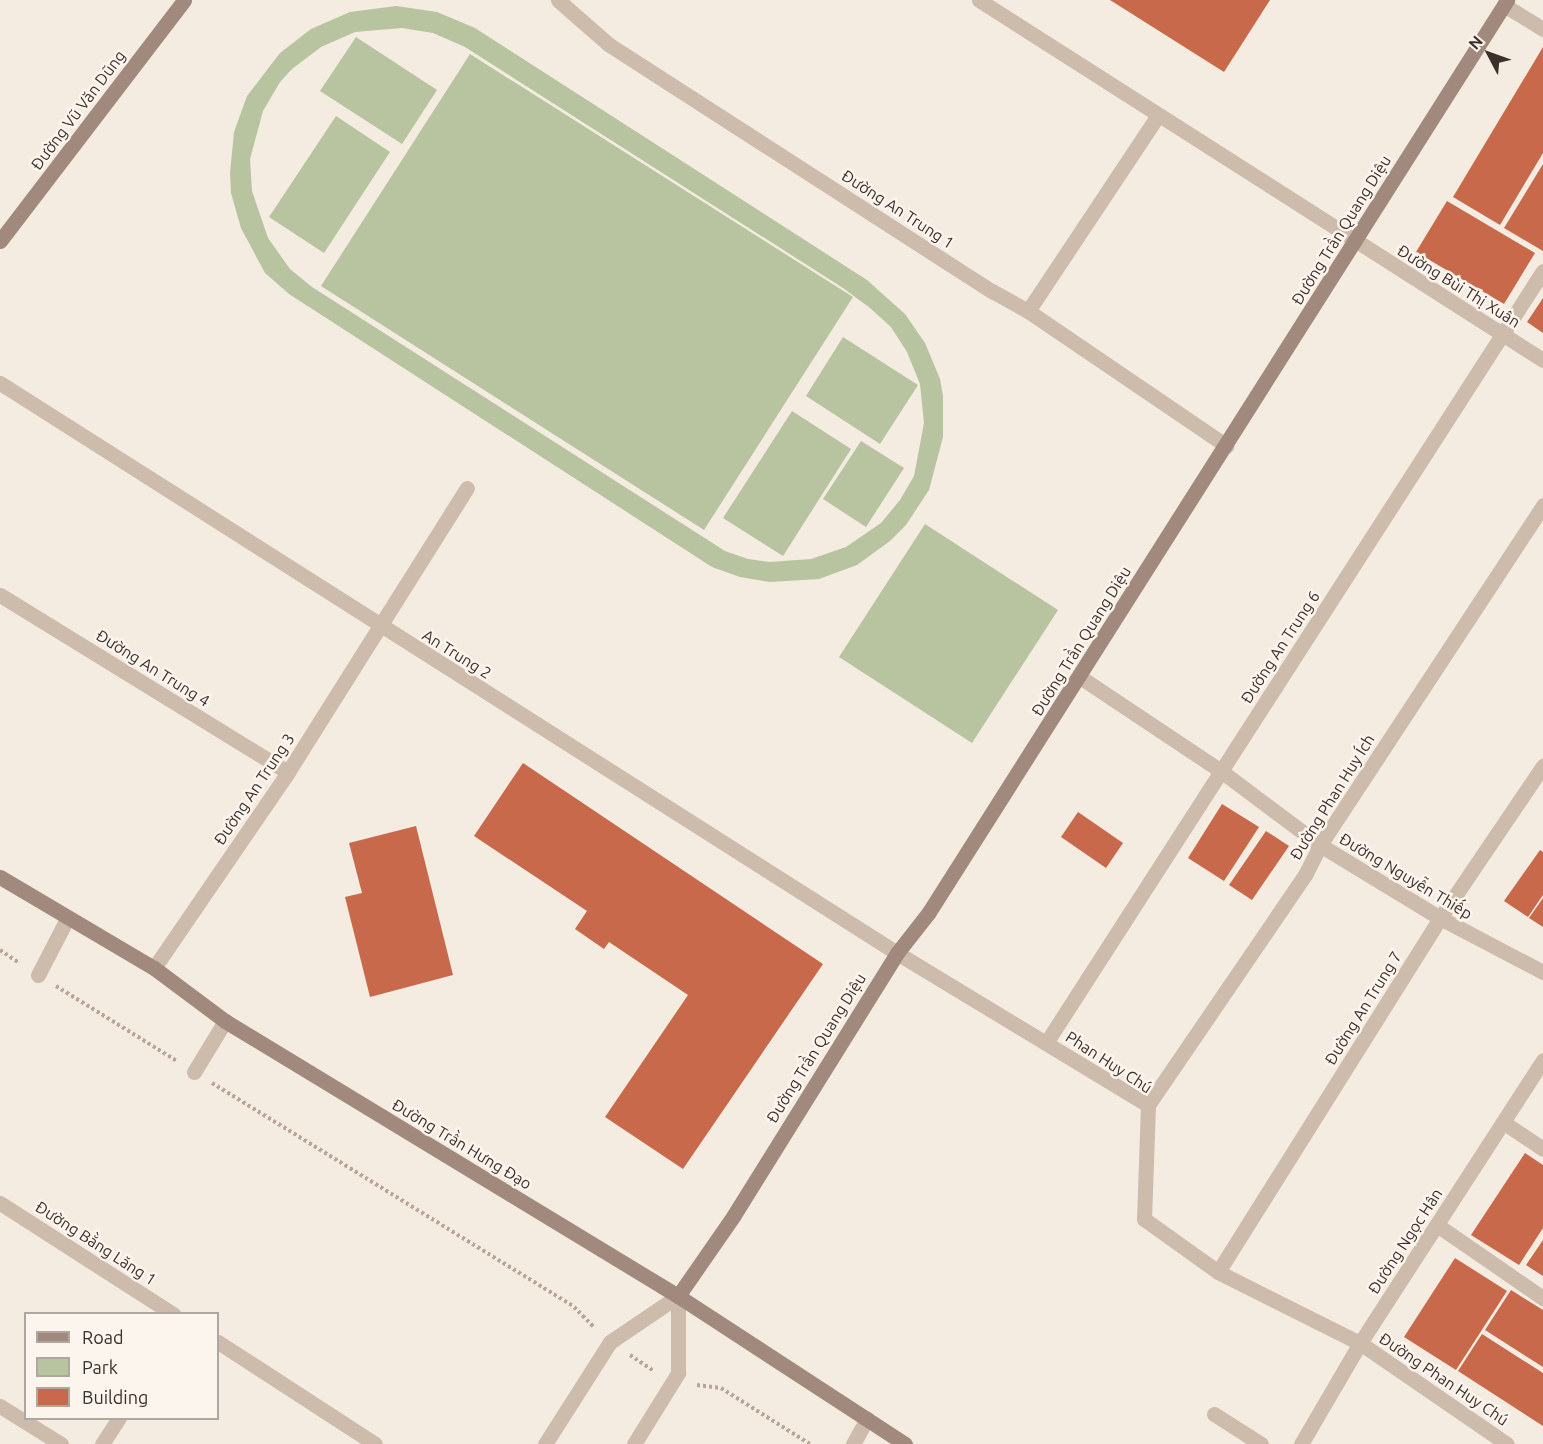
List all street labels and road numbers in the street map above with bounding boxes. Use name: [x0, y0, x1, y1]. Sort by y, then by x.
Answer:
street label: Đường Vũ Văn Dũng: [27, 46, 129, 174]
street label: Đường Trần Quang Diệu: [1287, 152, 1395, 308]
street label: Đường An Trung 1: [838, 166, 958, 252]
street label: Đường Bùi Thị Xuân: [1394, 240, 1524, 332]
street label: Đường Trần Quang Diệu: [1027, 563, 1135, 719]
street label: Đường An Trung 6: [1237, 587, 1323, 707]
street label: Đường An Trung 4: [93, 625, 213, 711]
street label: An Trung 2: [419, 625, 495, 683]
street label: Đường An Trung 3: [210, 730, 298, 848]
street label: Đường Phan Huy Ích: [1286, 731, 1378, 863]
street label: Đường Nguyễn Thiếp: [1336, 829, 1476, 923]
street label: Đường An Trung 7: [1320, 948, 1406, 1068]
street label: Đường Trần Quang Diệu: [762, 970, 870, 1126]
street label: Phan Huy Chú: [1062, 1027, 1156, 1097]
street label: Đường Trần Hưng Đạo: [389, 1095, 535, 1193]
street label: Đường Ngọc Hân: [1364, 1185, 1446, 1297]
street label: Đường Bằng Lăng 1: [32, 1197, 160, 1289]
street label: Đường Phan Huy Chú: [1376, 1329, 1512, 1429]

